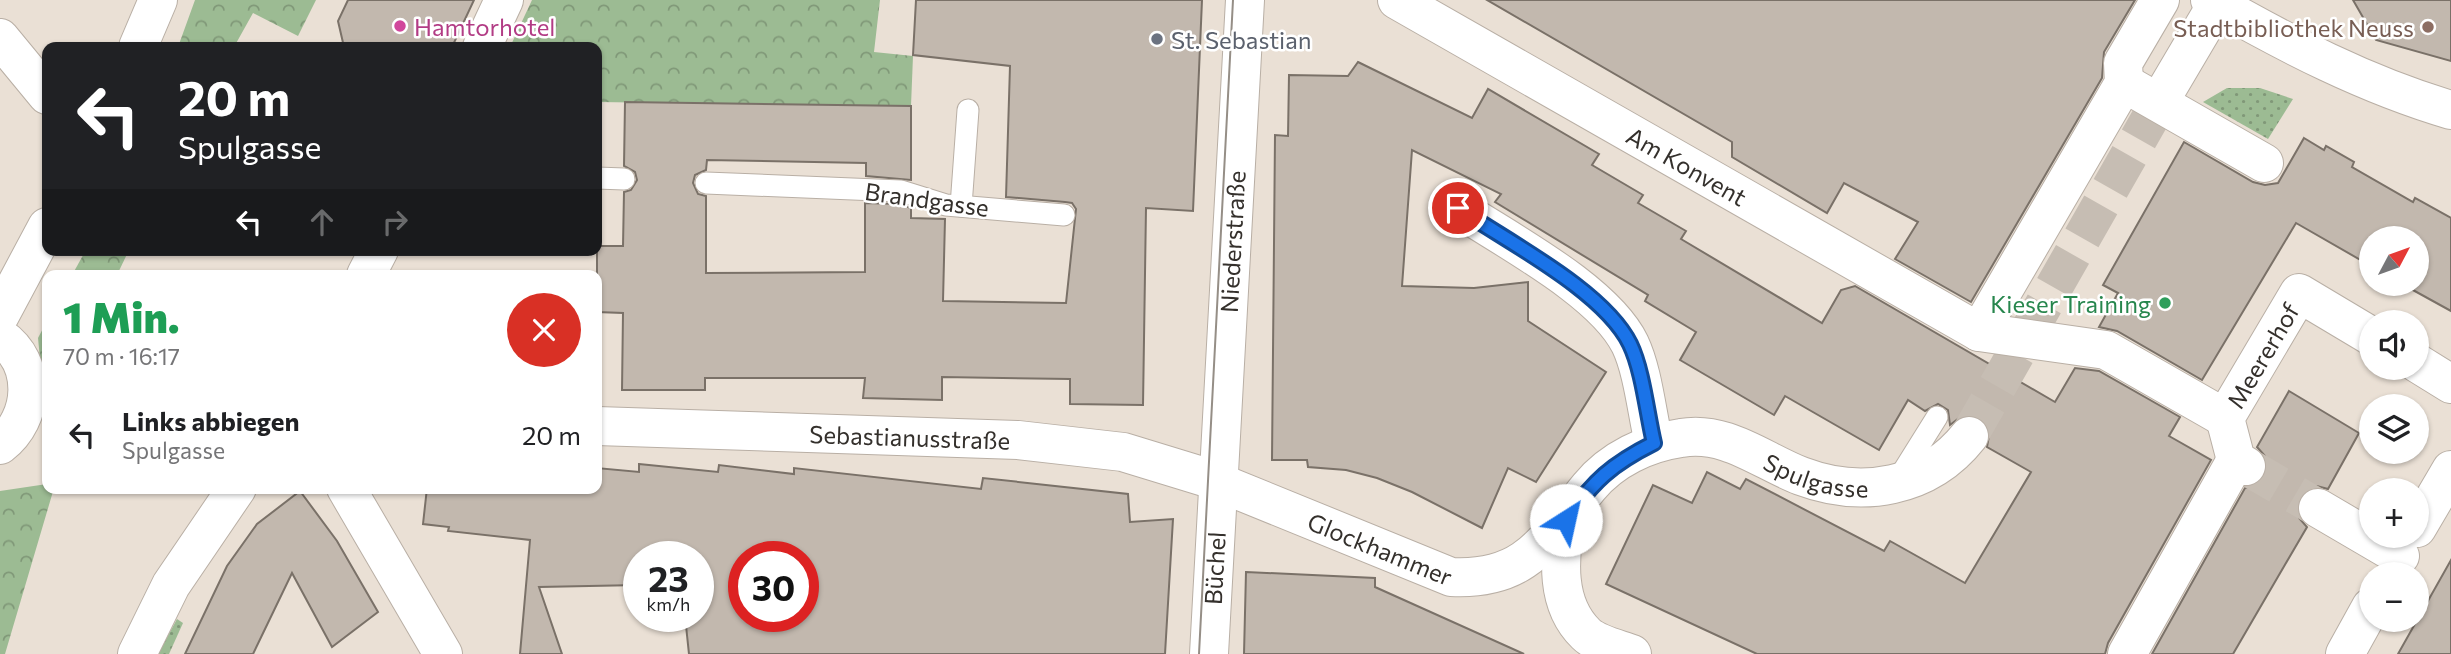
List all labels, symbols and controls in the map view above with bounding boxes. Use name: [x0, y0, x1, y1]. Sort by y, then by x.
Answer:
place label: Hamtorhotel: [414, 12, 555, 41]
place label: Stadtbibliothek Neuss: [2173, 13, 2414, 42]
marker: Hamtorhotel: [392, 18, 408, 34]
marker: Stadtbibliothek Neuss: [2420, 19, 2436, 35]
place label: St. Sebastian: [1171, 25, 1312, 54]
marker: St. Sebastian: [1149, 31, 1165, 47]
text: 20 m: [178, 66, 290, 126]
icon: left: [63, 70, 154, 161]
street label: Am Konvent: [1622, 120, 1752, 211]
text: Spulgasse: [178, 126, 322, 166]
street label: Niederstraße: [1213, 170, 1250, 314]
street label: Brandgasse: [863, 176, 991, 222]
pin: [1428, 178, 1488, 238]
icon: arrive: [1439, 189, 1477, 227]
icon: left: [230, 203, 268, 241]
icon: ahead: [303, 203, 341, 241]
icon: right: [376, 203, 414, 241]
north arrow: [2359, 226, 2429, 296]
map controls: [2359, 226, 2429, 632]
place label: Kieser Training: [1990, 289, 2151, 318]
text: 1 Min.: [63, 290, 180, 342]
button: close: [507, 293, 581, 367]
marker: Kieser Training: [2157, 295, 2173, 311]
street label: Meererhof: [2220, 297, 2305, 413]
button: sound: [2359, 310, 2429, 380]
text: 70 m · 16:17: [63, 342, 180, 370]
button: layers: [2359, 394, 2429, 464]
text: Links abbiegen: [122, 405, 300, 436]
icon: left: [63, 416, 101, 454]
text: 20 m: [522, 419, 581, 450]
street label: Sebastianusstraße: [809, 419, 1011, 454]
text: Spulgasse: [122, 436, 225, 464]
street label: Spulgasse: [1759, 446, 1868, 502]
button: +: [2359, 478, 2429, 548]
position arrow: [1529, 483, 1603, 557]
street label: Glockhammer: [1304, 506, 1457, 591]
street label: Büchel: [1197, 531, 1230, 606]
speed limit sign: 30: [728, 541, 819, 632]
text: 23: [648, 556, 689, 599]
button: −: [2359, 562, 2429, 632]
text: km/h: [647, 593, 690, 615]

